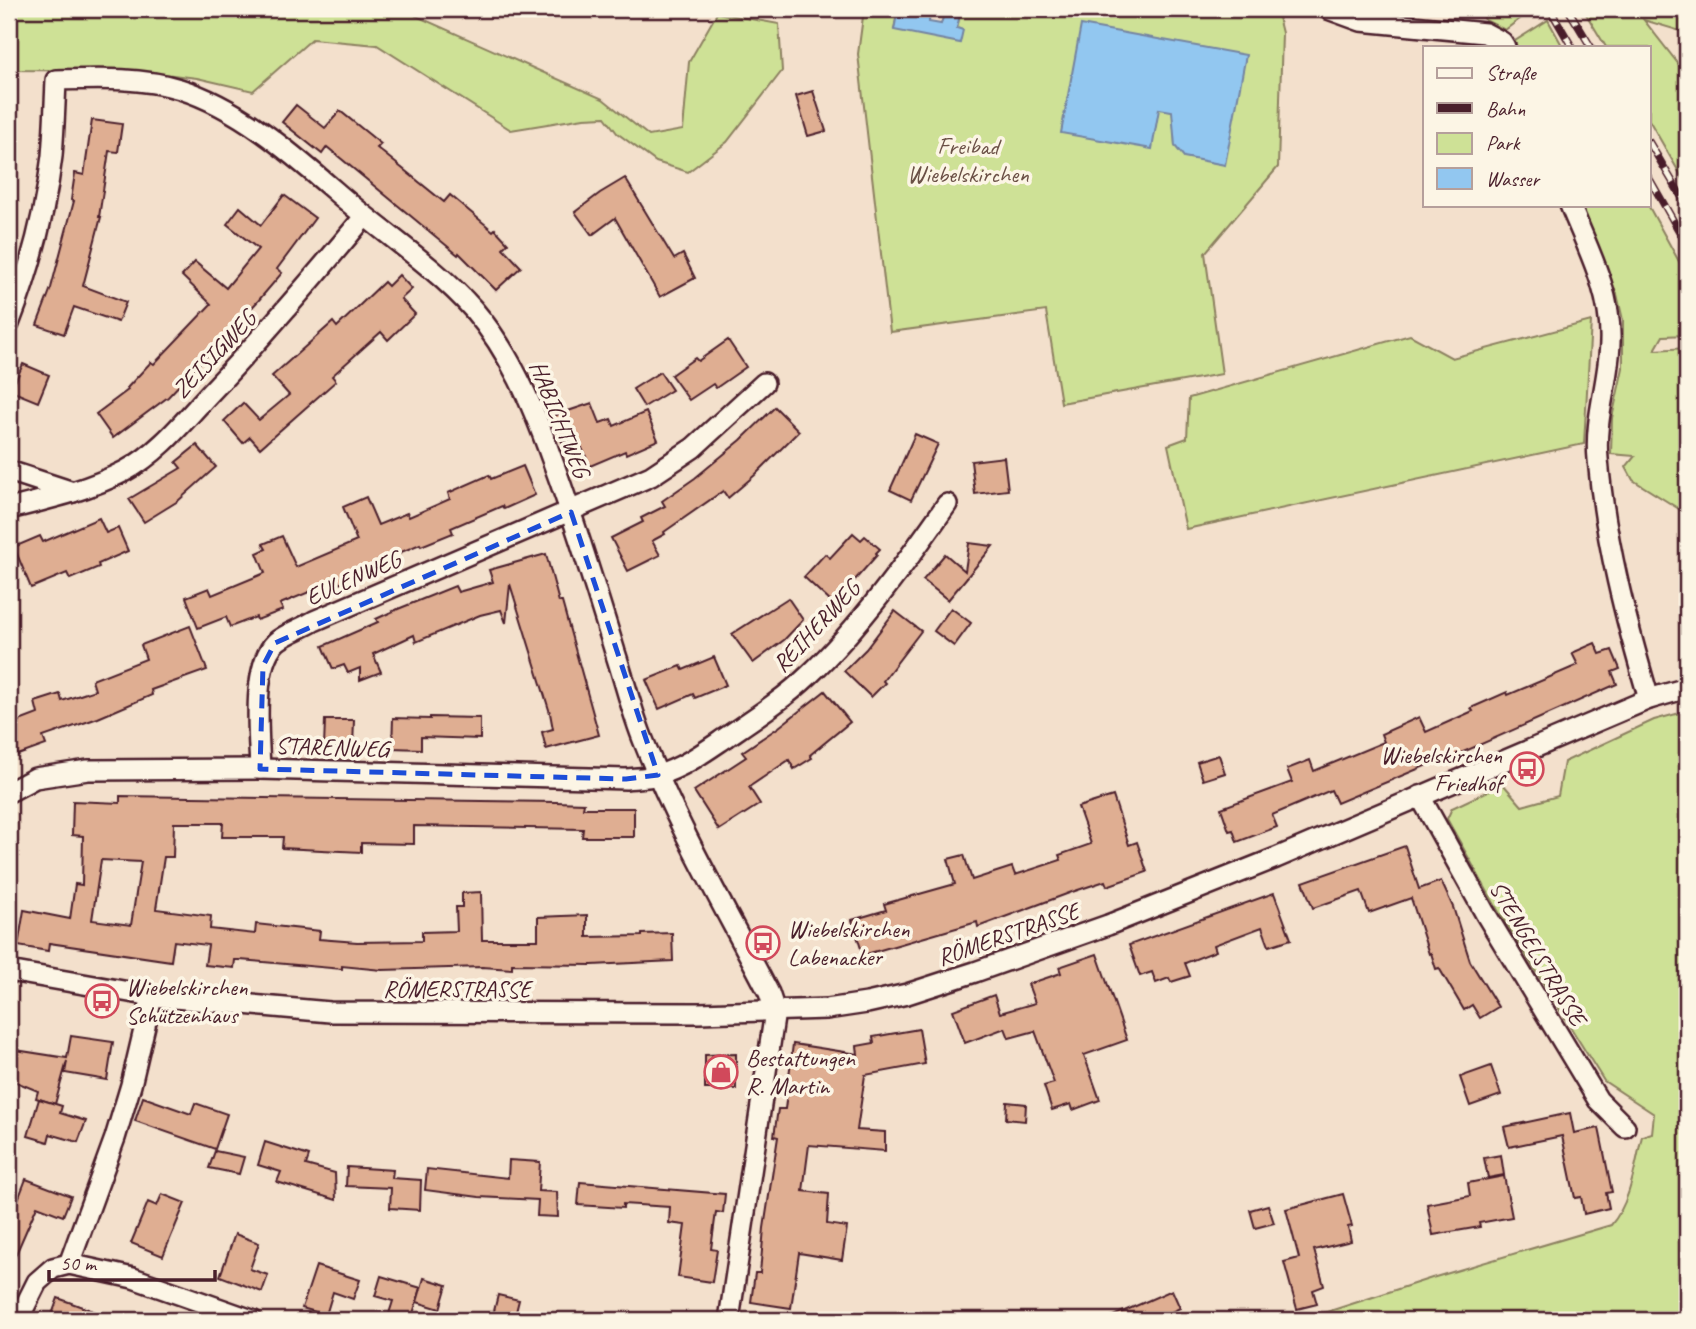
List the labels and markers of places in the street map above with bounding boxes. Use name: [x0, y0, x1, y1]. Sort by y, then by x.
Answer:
place label: Wiebelskirchen Friedhof: [1380, 740, 1507, 798]
bus stop icon: Wiebelskirchen Friedhof: [1508, 750, 1546, 788]
place label: Wiebelskirchen Labenacker: [788, 914, 910, 972]
bus stop icon: Wiebelskirchen Labenacker: [744, 924, 782, 962]
place label: Wiebelskirchen Schützenhaus: [126, 972, 248, 1030]
bus stop icon: Wiebelskirchen Schützenhaus: [83, 982, 121, 1020]
place label: Bestattungen R. Martin: [746, 1043, 856, 1101]
shop icon: Bestattungen R. Martin: [702, 1053, 740, 1091]

